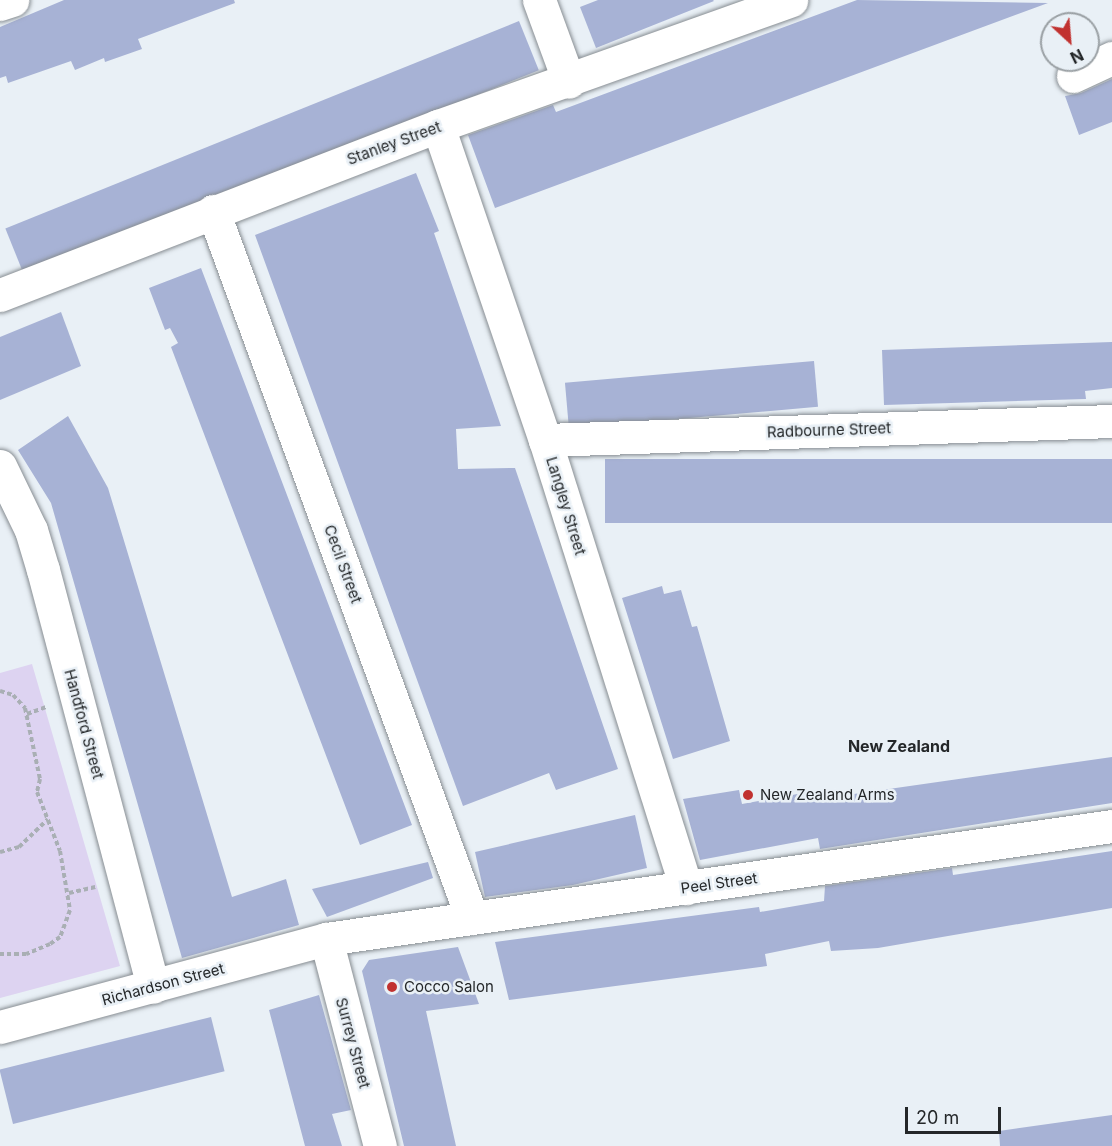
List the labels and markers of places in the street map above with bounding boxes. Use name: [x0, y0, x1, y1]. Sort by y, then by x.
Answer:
place label: New Zealand Arms: [760, 786, 895, 804]
marker: New Zealand Arms: [741, 788, 755, 802]
place label: Cocco Salon: [404, 978, 494, 996]
marker: Cocco Salon: [385, 980, 399, 994]

